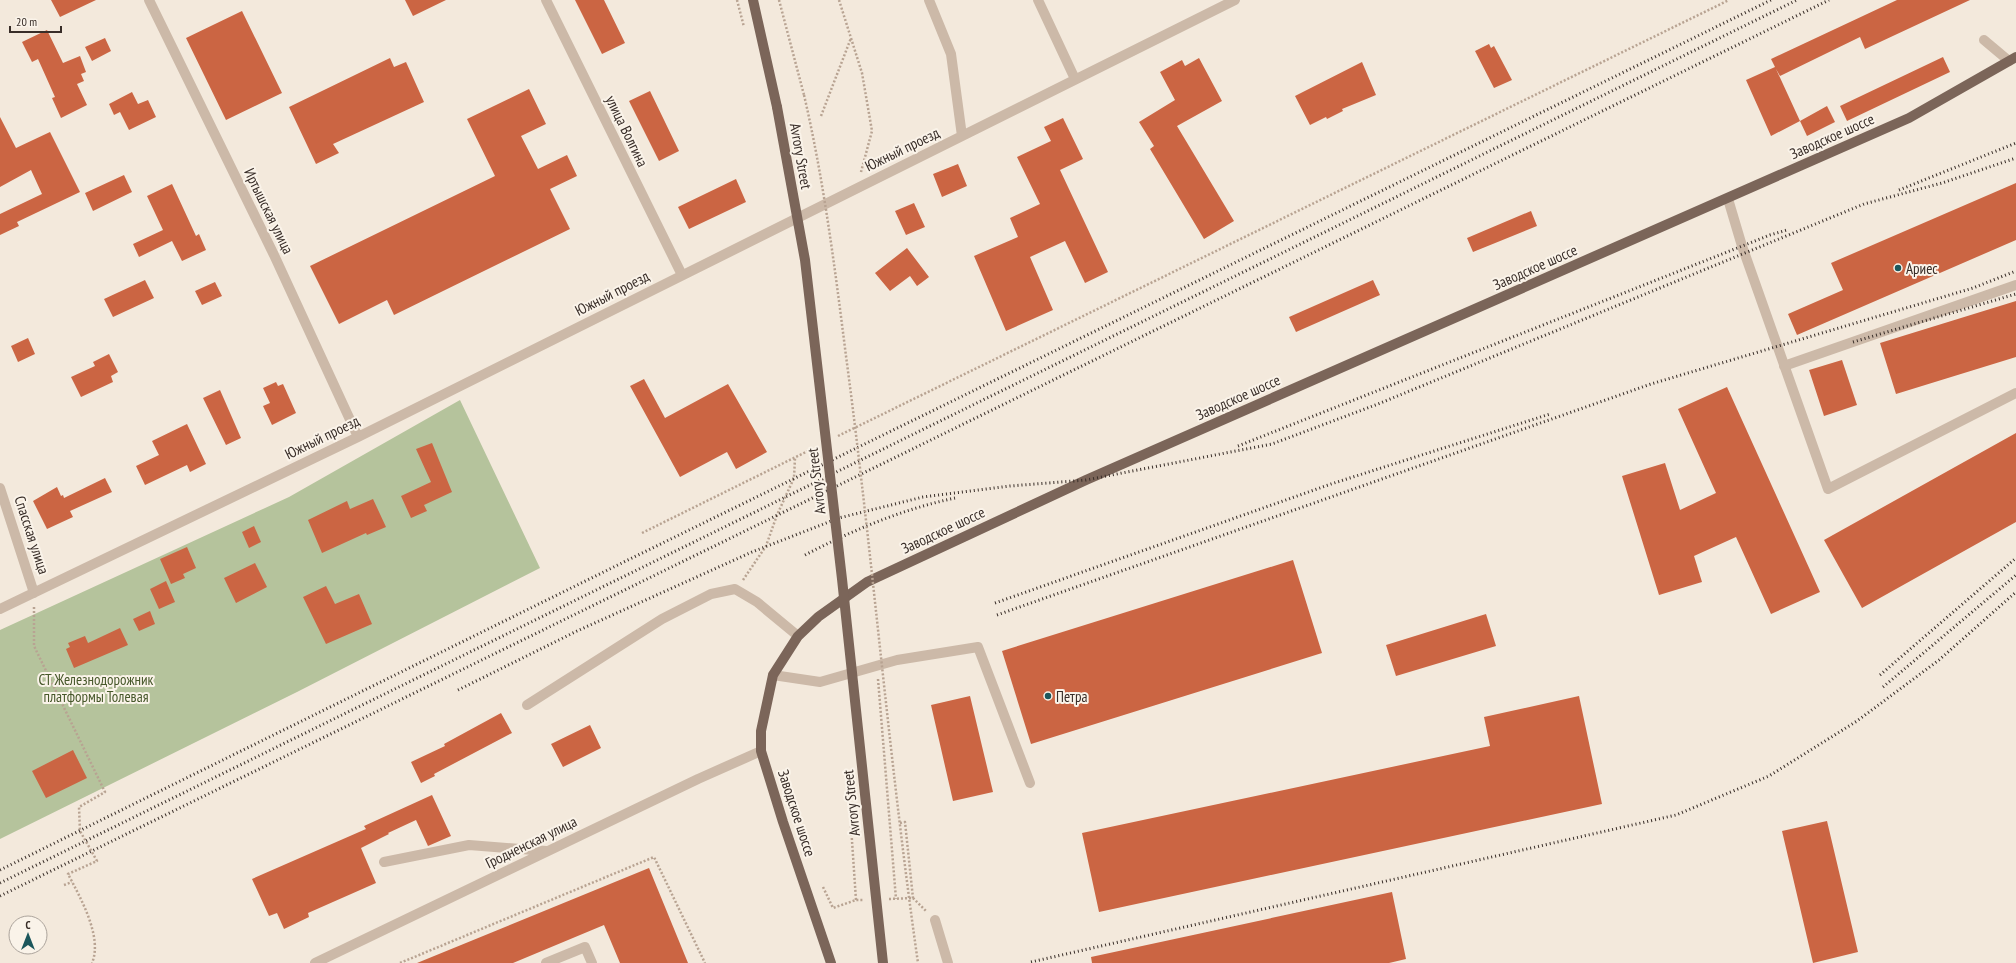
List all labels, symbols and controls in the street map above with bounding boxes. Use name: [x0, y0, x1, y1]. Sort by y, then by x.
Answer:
scale bar: [10, 8, 61, 34]
text: 20 m: [16, 14, 37, 29]
street label: улица Волгина: [602, 92, 652, 170]
street label: Заводское шоссе: [1787, 109, 1877, 163]
street label: Avrory Street: [786, 122, 816, 190]
street label: Южный проезд: [862, 123, 943, 175]
street label: Иртышская улица: [240, 165, 298, 257]
street label: Заводское шоссе: [1490, 240, 1580, 294]
place label: Ариес: [1906, 259, 1938, 278]
marker: Ариес: [1893, 263, 1903, 273]
street label: Южный проезд: [572, 266, 653, 320]
street label: Заводское шоссе: [1193, 370, 1283, 424]
street label: Южный проезд: [282, 411, 363, 463]
street label: Avrory Street: [803, 447, 829, 515]
street label: Спасская улица: [10, 493, 54, 577]
street label: Заводское шоссе: [898, 502, 988, 558]
park label: СТ Железнодорожник платформы Толевая: [39, 670, 154, 706]
place label: Петра: [1056, 687, 1087, 706]
marker: Петра: [1043, 691, 1053, 701]
street label: Заводское шоссе: [774, 767, 820, 859]
street label: Avrory Street: [838, 769, 864, 837]
street label: Гродненская улица: [482, 812, 580, 872]
north arrow: [8, 915, 48, 955]
text: С: [25, 918, 31, 932]

